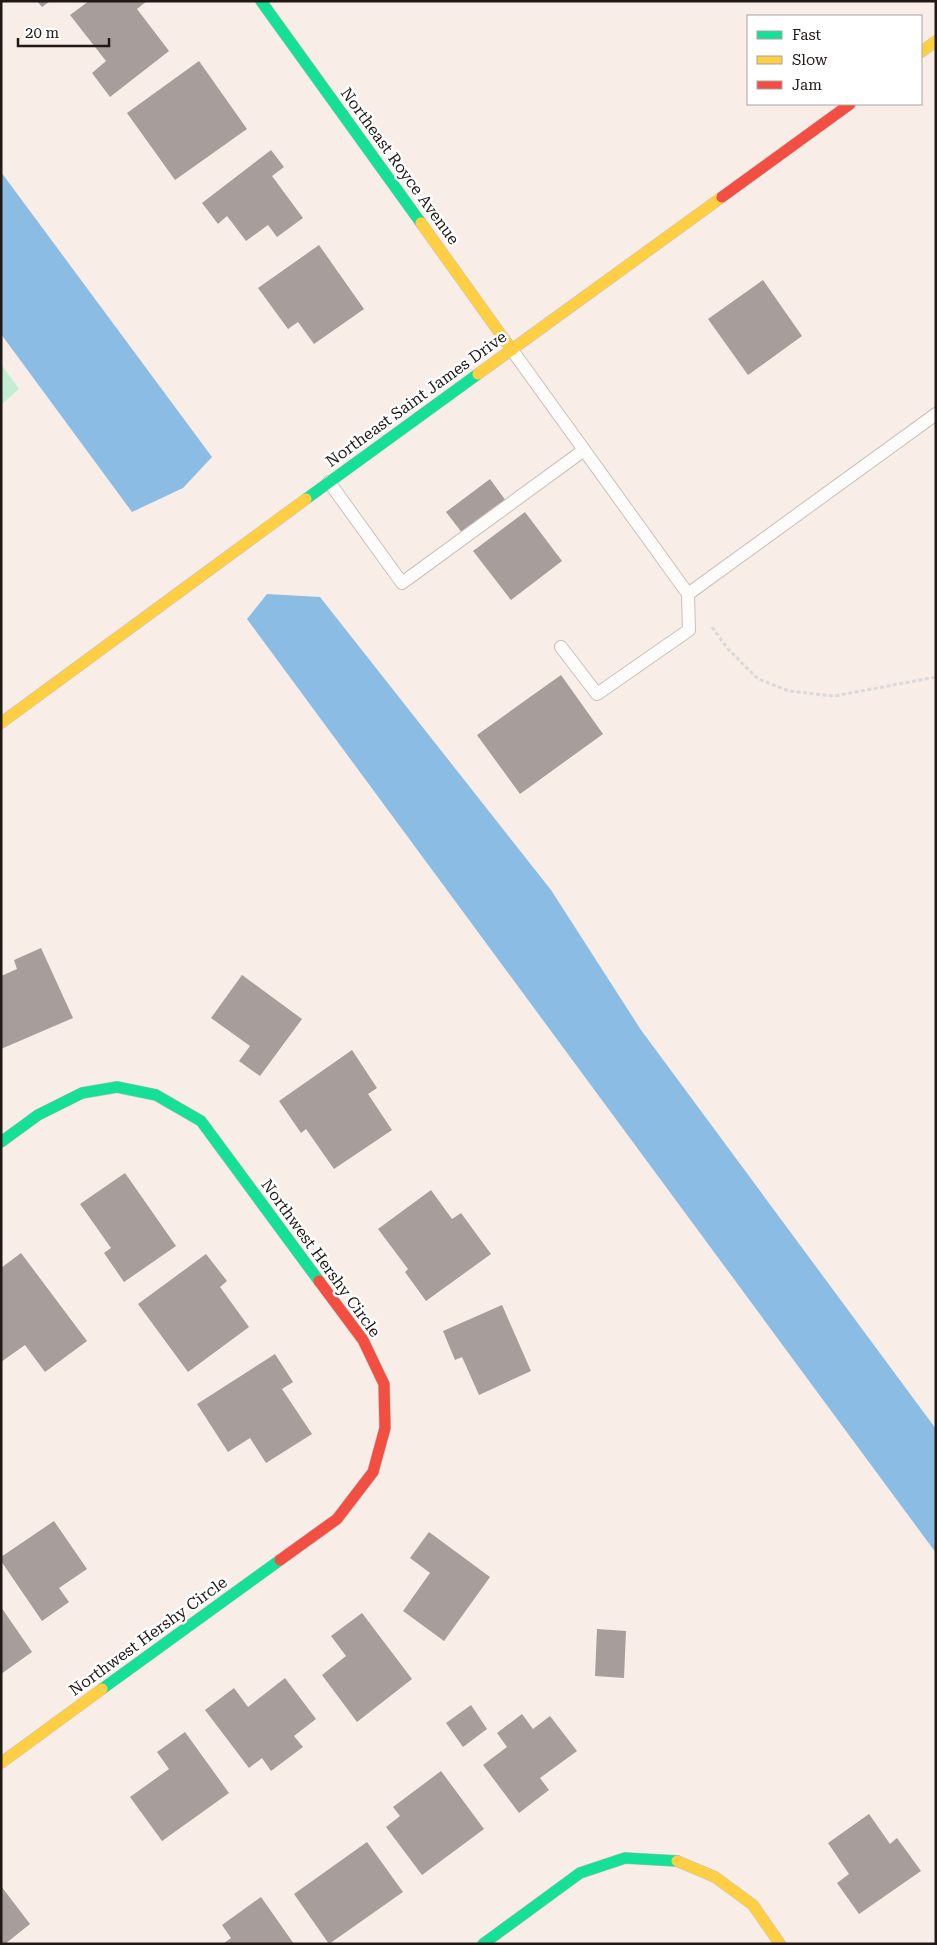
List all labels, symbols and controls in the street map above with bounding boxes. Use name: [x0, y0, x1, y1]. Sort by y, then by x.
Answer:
scale bar: [18, 15, 109, 47]
legend: [747, 15, 922, 105]
text: 20 m: [25, 24, 60, 42]
text: Fast: [792, 26, 822, 44]
text: Slow: [792, 51, 828, 69]
text: Jam: [792, 76, 822, 94]
street label: Northeast Royce Avenue: [337, 84, 463, 248]
street label: Northeast Saint James Drive: [322, 327, 510, 471]
street label: Northwest Hershy Circle: [257, 1175, 385, 1341]
street label: Northwest Hershy Circle: [65, 1572, 231, 1700]

